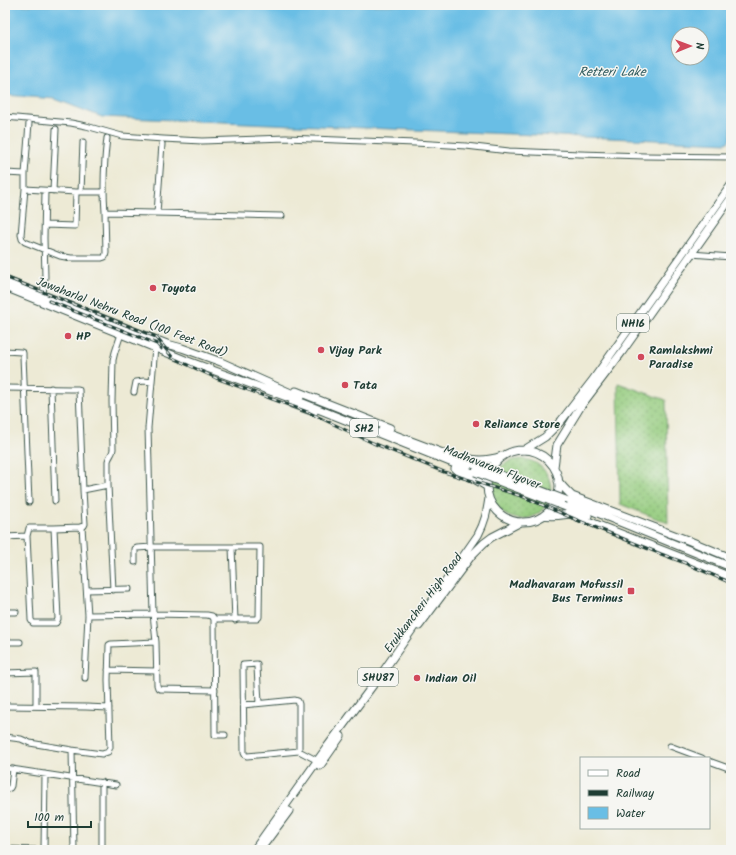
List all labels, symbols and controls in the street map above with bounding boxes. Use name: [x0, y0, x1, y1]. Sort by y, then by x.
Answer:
north arrow: [670, 26, 710, 66]
text: N: [690, 42, 708, 50]
water label: Retteri Lake: [578, 62, 647, 83]
street label: Jawaharlal Nehru Road (100 Feet Road): [33, 272, 230, 363]
place label: Toyota: [161, 279, 196, 298]
marker: Toyota: [148, 283, 158, 293]
road number: NH16: [617, 314, 649, 332]
place label: HP: [76, 327, 91, 346]
marker: HP: [63, 331, 73, 341]
place label: Vijay Park: [329, 341, 383, 360]
place label: Ramlakshmi Paradise: [649, 341, 714, 374]
marker: Vijay Park: [316, 345, 326, 355]
marker: Ramlakshmi Paradise: [636, 352, 646, 362]
place label: Tata: [353, 376, 377, 395]
marker: Tata: [340, 380, 350, 390]
place label: Reliance Store: [484, 415, 560, 434]
road number: SH2: [350, 419, 378, 437]
marker: Reliance Store: [471, 419, 481, 429]
street label: Madhavaram Flyover: [441, 440, 544, 495]
street label: Erukkancheri High Road: [379, 549, 468, 657]
place label: Madhavaram Mofussil Bus Terminus: [509, 575, 624, 608]
marker: Madhavaram Mofussil Bus Terminus: [626, 586, 636, 596]
road number: SHU87: [358, 668, 398, 686]
place label: Indian Oil: [425, 669, 477, 688]
marker: Indian Oil: [412, 673, 422, 683]
legend: [580, 757, 710, 829]
text: Road: [616, 764, 641, 783]
text: Railway: [616, 784, 654, 803]
scale bar: [28, 803, 91, 829]
text: Water: [616, 804, 646, 823]
text: 100 m: [34, 808, 65, 827]

